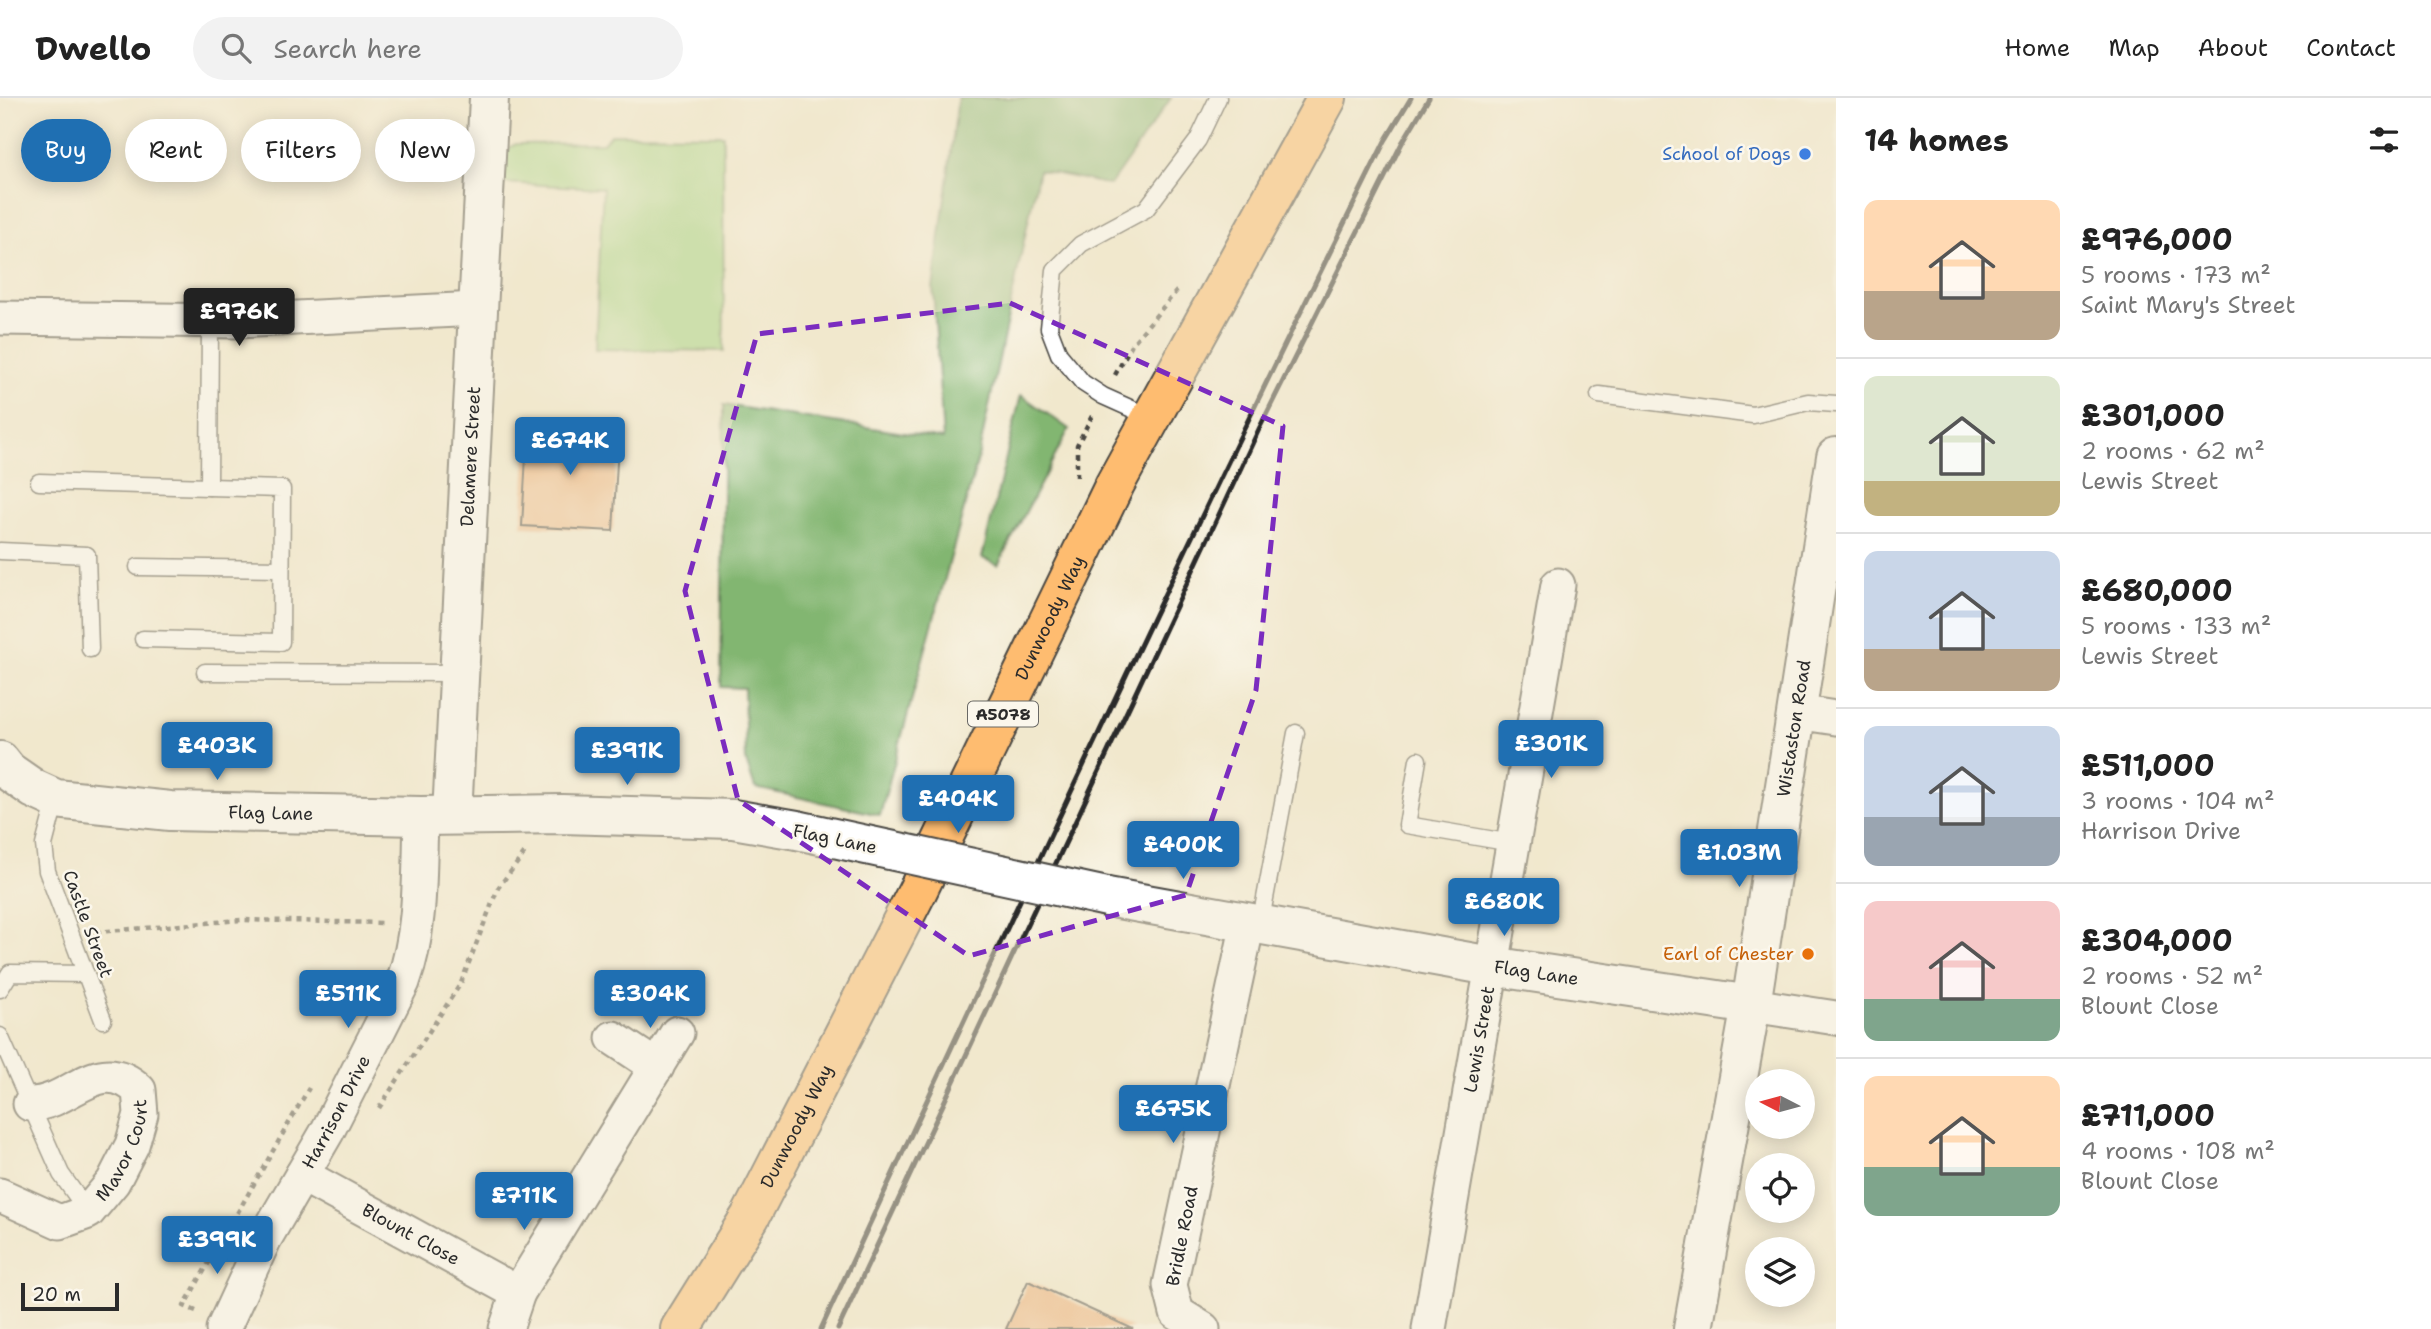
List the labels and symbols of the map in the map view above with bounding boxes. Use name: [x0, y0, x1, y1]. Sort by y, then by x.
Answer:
place label: School of Dogs: [1662, 142, 1791, 166]
marker: School of Dogs: [1797, 146, 1813, 162]
pin: £976K: [190, 288, 288, 348]
street label: Delamere Street: [455, 386, 486, 527]
pin: £674K: [521, 418, 619, 477]
street label: Dunwoody Way: [1009, 552, 1090, 684]
street label: Wistaston Road: [1771, 658, 1816, 799]
road number: A5078: [968, 702, 1038, 726]
pin: £301K: [1502, 720, 1600, 780]
pin: £403K: [168, 722, 266, 782]
pin: £391K: [578, 728, 676, 787]
pin: £404K: [909, 776, 1007, 835]
street label: Flag Lane: [228, 800, 314, 826]
street label: Flag Lane: [791, 818, 879, 860]
pin: £400K: [1134, 822, 1232, 881]
pin: £1.03M: [1682, 830, 1796, 889]
street label: Castle Street: [57, 867, 119, 981]
pin: £680K: [1455, 878, 1553, 938]
place label: Earl of Chester: [1663, 942, 1794, 966]
marker: Earl of Chester: [1800, 946, 1816, 962]
street label: Flag Lane: [1492, 955, 1580, 991]
pin: £511K: [299, 970, 397, 1030]
pin: £304K: [601, 970, 699, 1030]
street label: Lewis Street: [1458, 984, 1500, 1094]
street label: Harrison Drive: [296, 1051, 376, 1173]
street label: Dunwoody Way: [755, 1060, 838, 1192]
north arrow: [1745, 1069, 1815, 1139]
pin: £675K: [1124, 1086, 1222, 1145]
street label: Mavor Court: [90, 1098, 153, 1206]
pin: £711K: [475, 1172, 573, 1232]
street label: Bridle Road: [1161, 1184, 1203, 1288]
street label: Blount Close: [358, 1198, 464, 1271]
pin: £399K: [168, 1216, 266, 1276]
scale bar: [21, 1280, 119, 1312]

